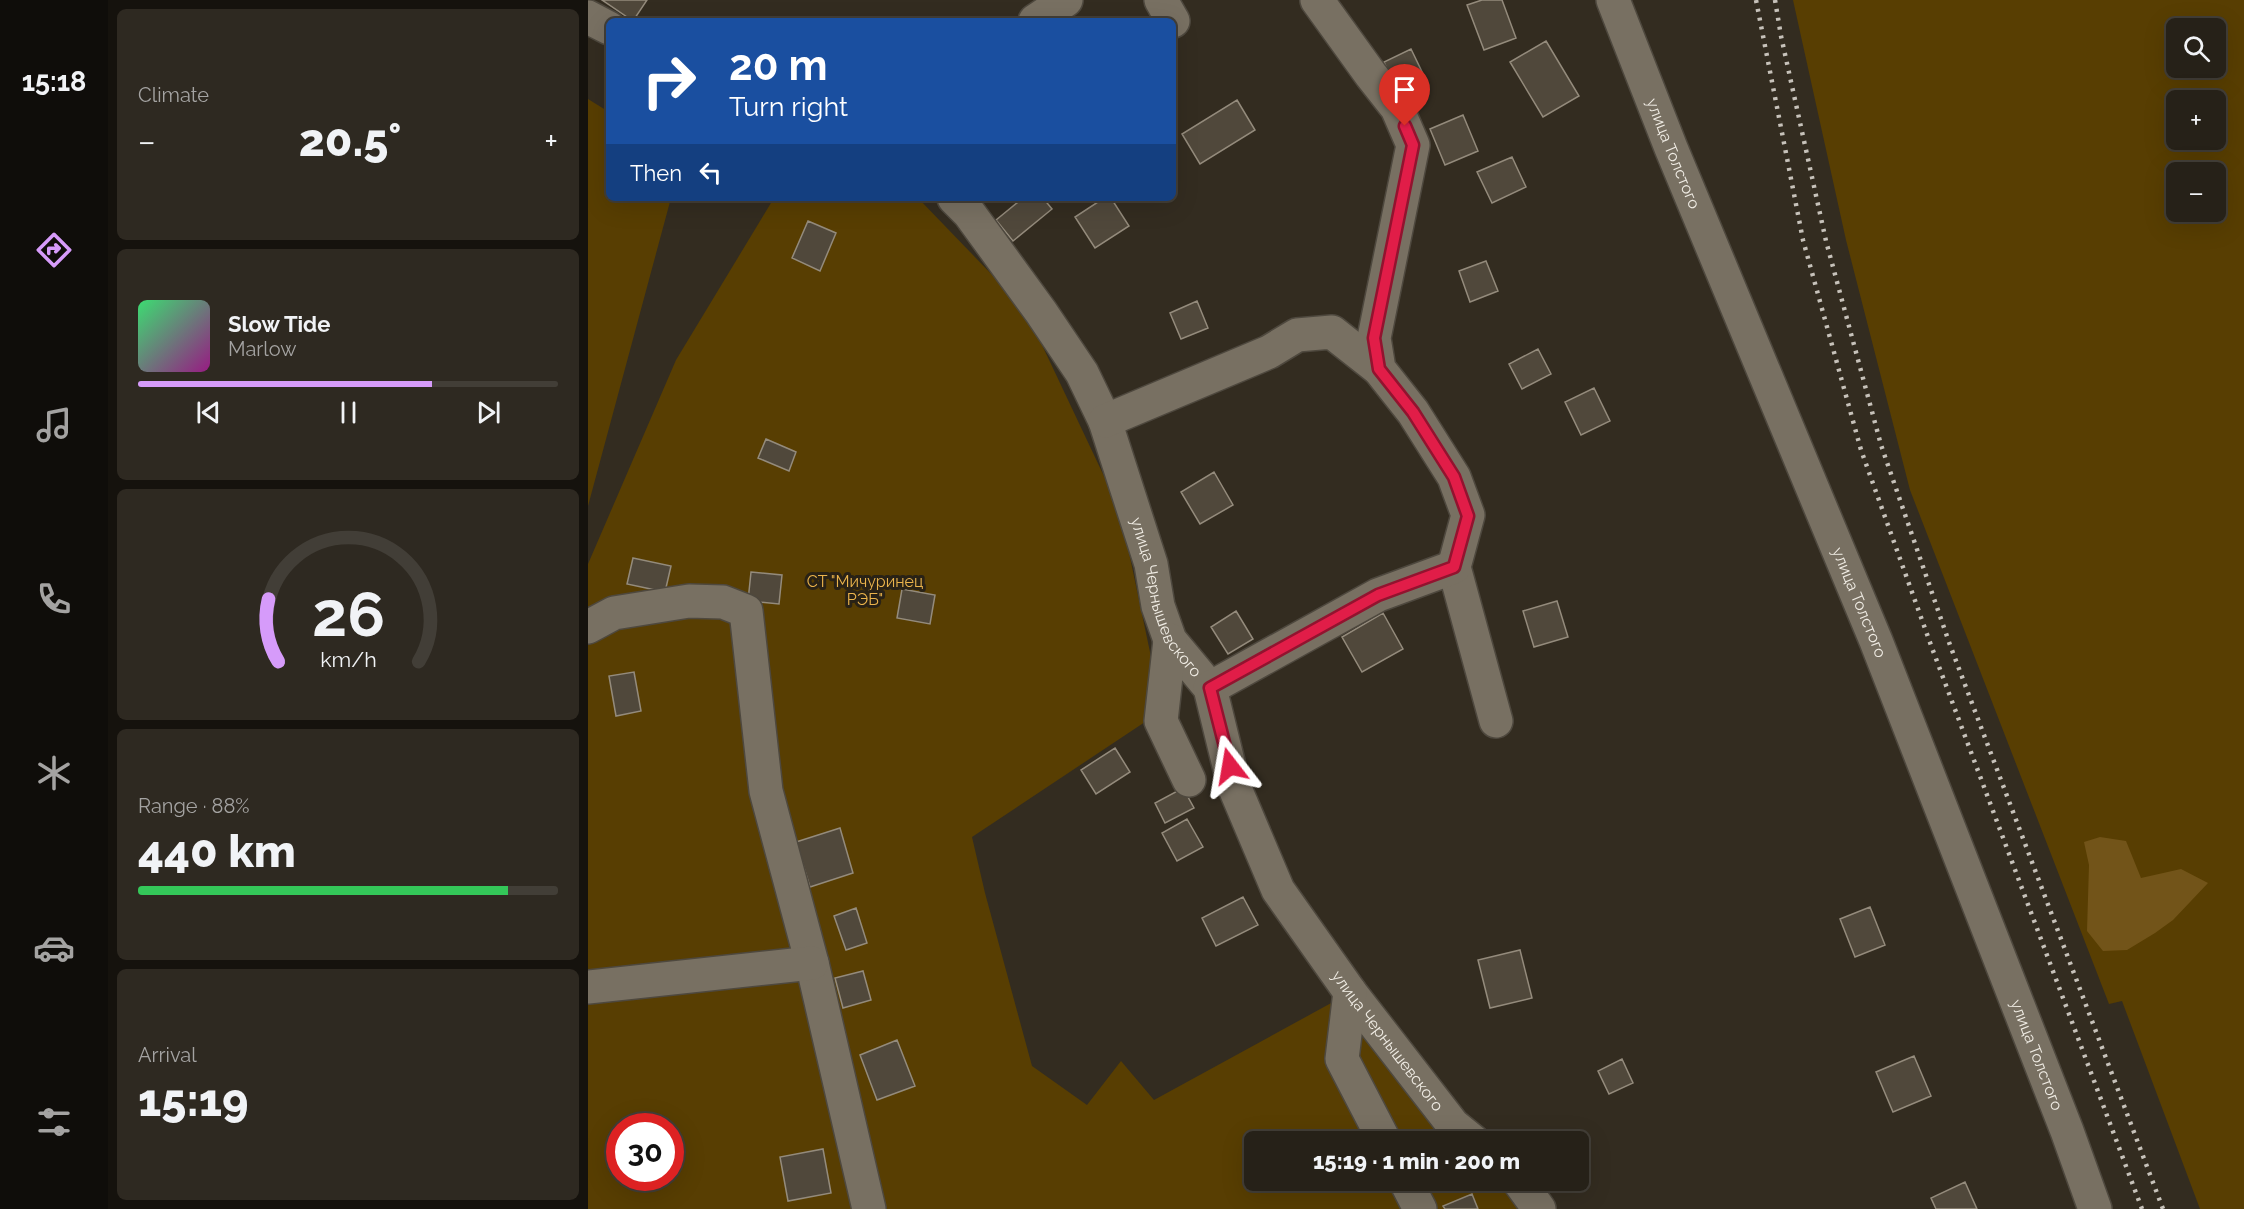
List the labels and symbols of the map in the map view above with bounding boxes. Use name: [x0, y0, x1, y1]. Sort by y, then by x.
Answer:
pin: [1379, 64, 1430, 126]
street label: улица Толстого: [1643, 95, 1705, 211]
street label: улица Чернышевского: [1127, 515, 1206, 681]
street label: улица Толстого: [1829, 544, 1891, 660]
park label: СТ "Мичуринец РЭБ": [807, 572, 923, 609]
position arrow: [1198, 734, 1262, 798]
street label: улица Чернышевского: [1328, 967, 1448, 1115]
street label: улица Толстого: [2007, 997, 2067, 1113]
speed limit sign: 30: [606, 1113, 684, 1191]

